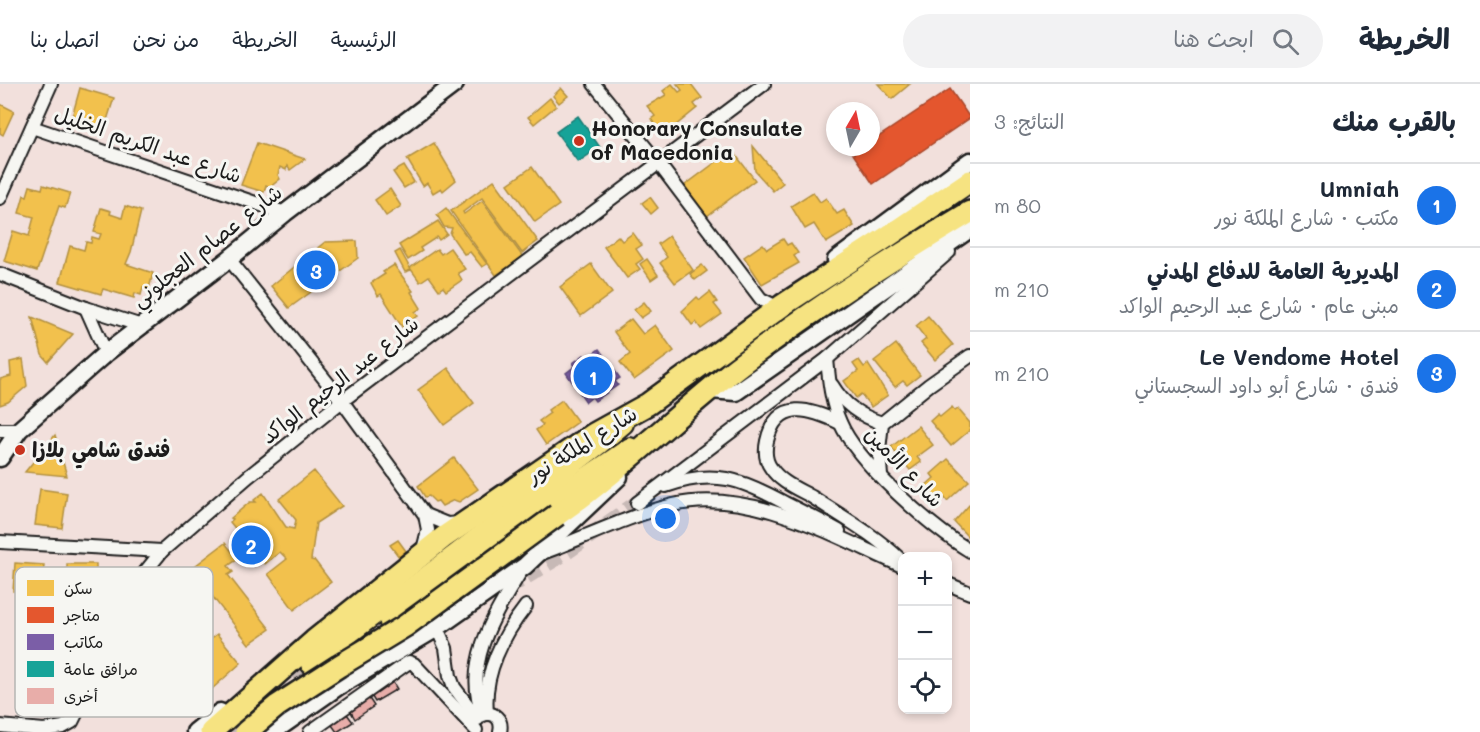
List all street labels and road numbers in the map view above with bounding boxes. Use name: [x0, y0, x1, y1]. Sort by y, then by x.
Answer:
street label: شارع عبد الكريم الخليل: [50, 99, 246, 192]
street label: شارع عصام العجلوني: [125, 178, 291, 318]
street label: شارع عبد الرحيم الواكد: [255, 309, 426, 452]
street label: شارع الملكة نور: [520, 399, 643, 491]
street label: شارع الأمين: [858, 420, 950, 514]

